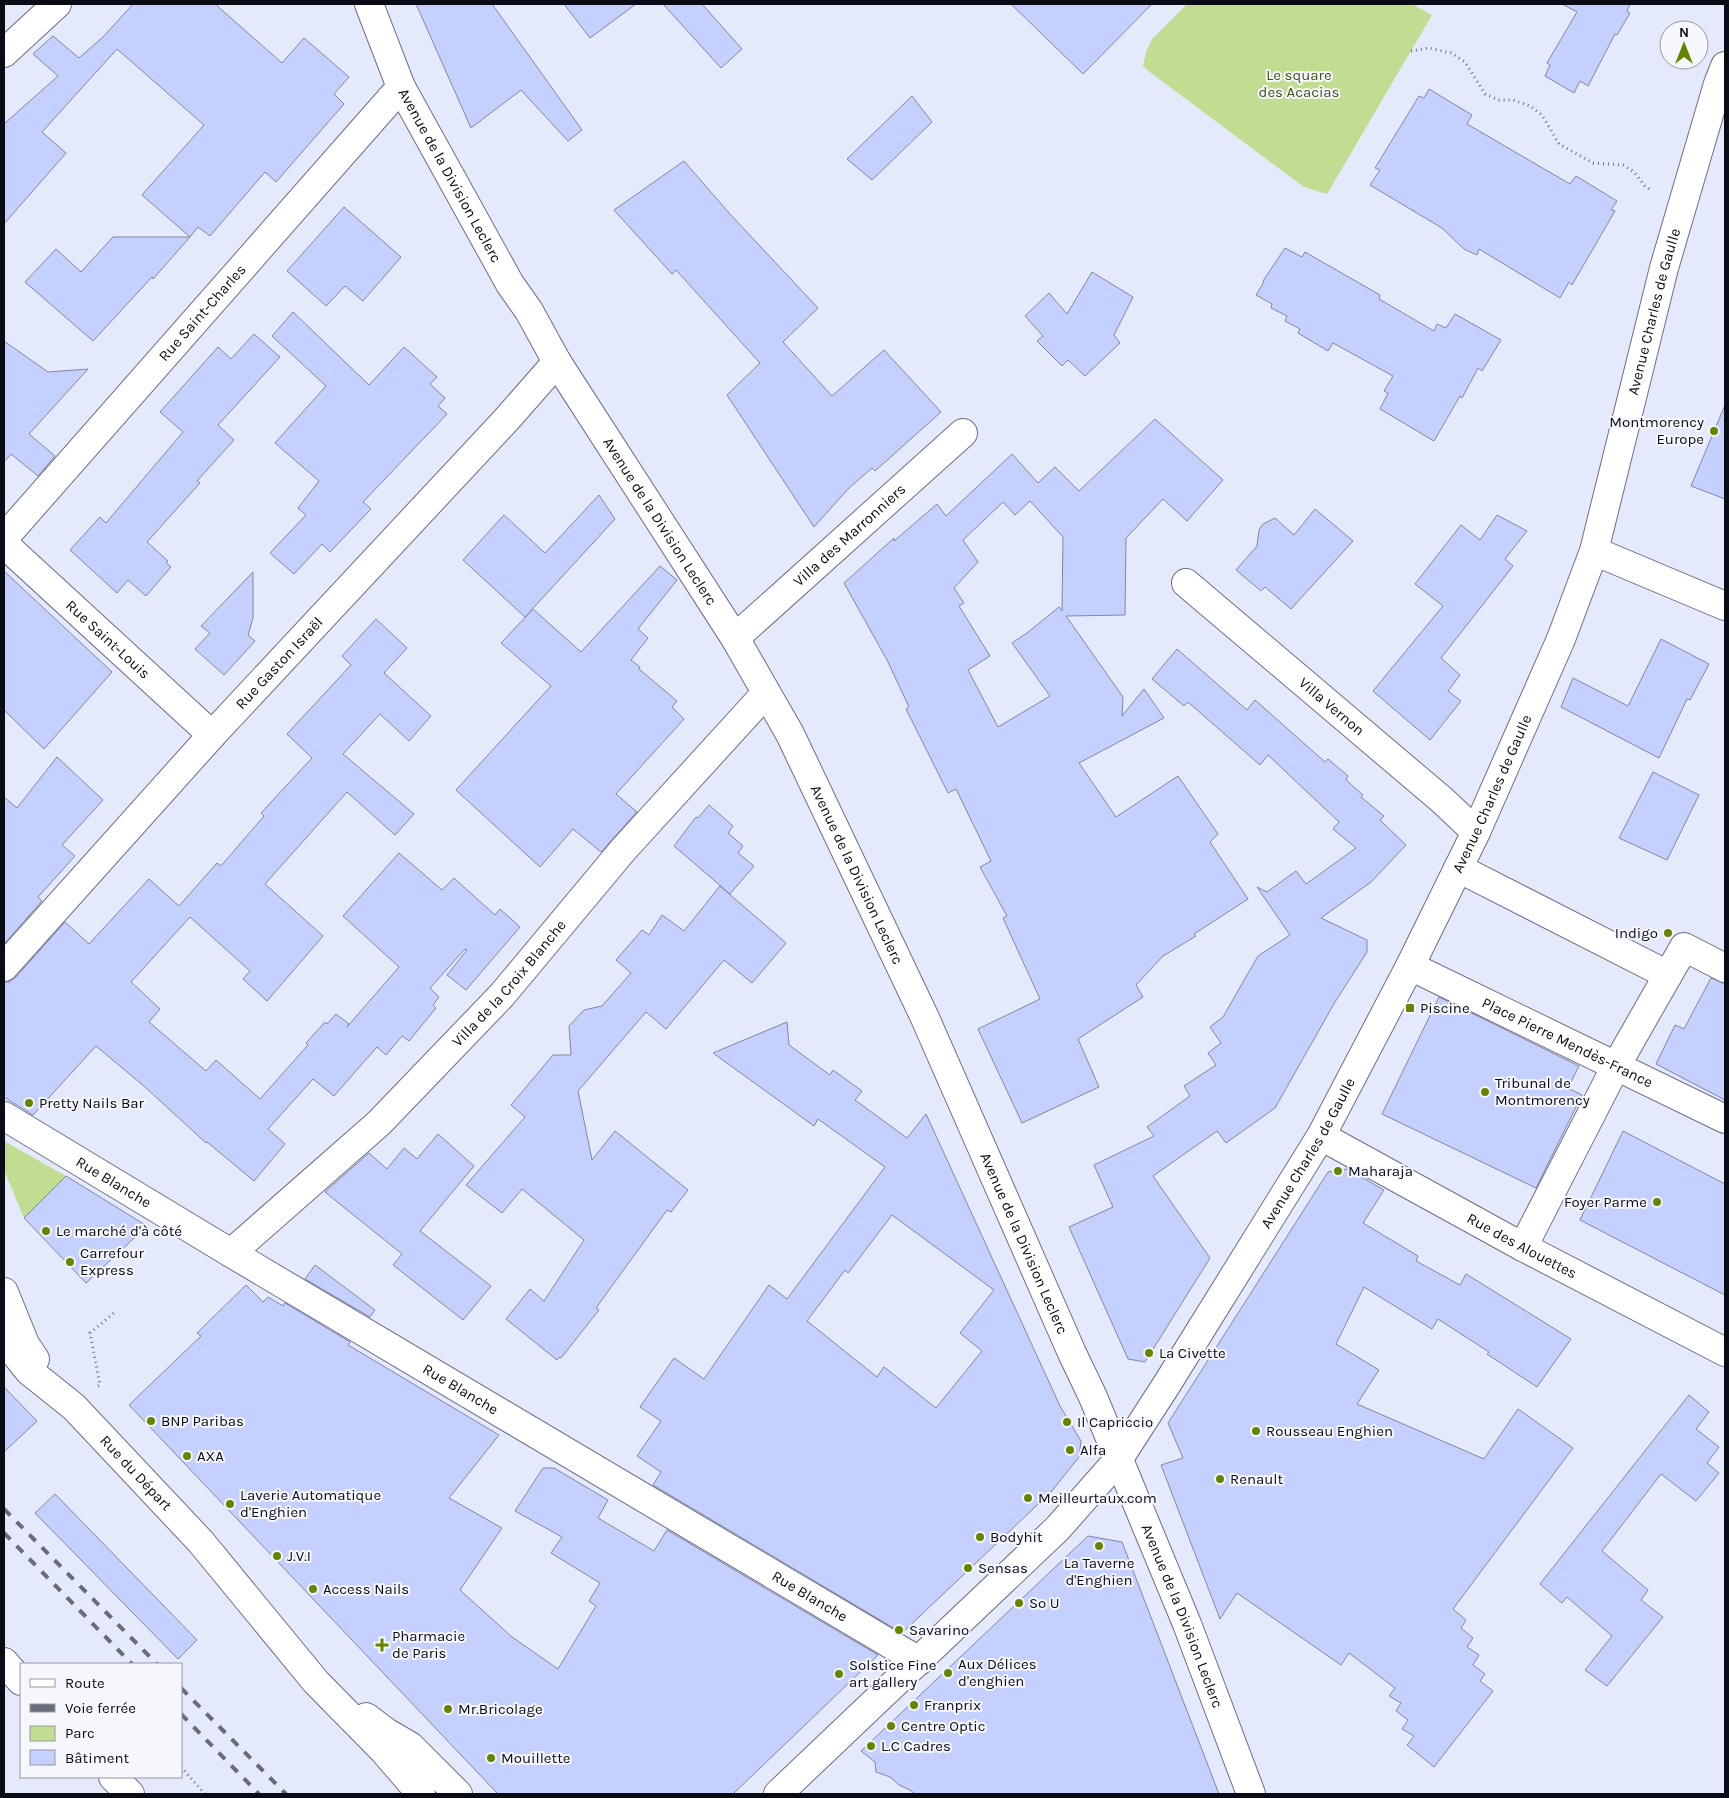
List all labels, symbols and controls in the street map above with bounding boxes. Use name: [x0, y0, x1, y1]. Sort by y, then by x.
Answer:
north arrow: [1659, 20, 1709, 70]
text: N: [1679, 24, 1689, 41]
park label: Le square des Acacias: [1259, 66, 1340, 101]
street label: Avenue de la Division Leclerc: [395, 85, 505, 266]
street label: Avenue Charles de Gaulle: [1624, 226, 1684, 397]
street label: Rue Saint-Charles: [155, 261, 250, 365]
place label: Montmorency Europe: [1609, 413, 1704, 448]
marker: Montmorency Europe: [1708, 425, 1720, 437]
street label: Avenue de la Division Leclerc: [599, 434, 721, 609]
street label: Villa des Marronniers: [790, 480, 909, 590]
street label: Rue Saint-Louis: [62, 596, 154, 683]
street label: Rue Gaston Israël: [232, 613, 327, 713]
street label: Villa Vernon: [1295, 674, 1368, 739]
street label: Avenue Charles de Gaulle: [1448, 712, 1536, 876]
street label: Avenue de la Division Leclerc: [807, 782, 907, 967]
street label: Villa de la Croix Blanche: [448, 916, 570, 1050]
place label: Indigo: [1615, 924, 1658, 942]
marker: Indigo: [1662, 927, 1674, 939]
street label: Place Pierre Mendès-France: [1479, 993, 1656, 1092]
place label: Piscine: [1420, 999, 1470, 1017]
marker: Piscine: [1404, 1002, 1416, 1014]
place label: Tribunal de Montmorency: [1495, 1074, 1590, 1109]
street label: Avenue Charles de Gaulle: [1257, 1075, 1359, 1232]
marker: Tribunal de Montmorency: [1479, 1086, 1491, 1098]
place label: Pretty Nails Bar: [39, 1094, 144, 1112]
marker: Pretty Nails Bar: [23, 1097, 35, 1109]
street label: Avenue de la Division Leclerc: [976, 1150, 1072, 1337]
street label: Rue Blanche: [73, 1152, 155, 1212]
place label: Maharaja: [1348, 1162, 1413, 1180]
marker: Maharaja: [1332, 1165, 1344, 1177]
place label: Foyer Parme: [1564, 1193, 1647, 1211]
marker: Foyer Parme: [1651, 1196, 1663, 1208]
street label: Rue des Alouettes: [1464, 1209, 1580, 1283]
place label: Le marché d'à côté: [56, 1222, 182, 1240]
marker: Le marché d'à côté: [40, 1225, 52, 1237]
place label: Carrefour Express: [80, 1244, 144, 1279]
marker: Carrefour Express: [64, 1256, 76, 1268]
place label: La Civette: [1159, 1344, 1226, 1362]
marker: La Civette: [1143, 1347, 1155, 1359]
street label: Rue Blanche: [419, 1360, 502, 1419]
place label: BNP Paribas: [161, 1412, 244, 1430]
place label: Il Capriccio: [1077, 1413, 1153, 1431]
marker: BNP Paribas: [145, 1415, 157, 1427]
marker: Il Capriccio: [1061, 1416, 1073, 1428]
place label: Rousseau Enghien: [1266, 1422, 1393, 1440]
marker: Rousseau Enghien: [1250, 1425, 1262, 1437]
street label: Rue du Départ: [96, 1432, 176, 1515]
place label: Alfa: [1080, 1441, 1106, 1459]
marker: Alfa: [1064, 1444, 1076, 1456]
place label: AXA: [197, 1447, 224, 1465]
marker: AXA: [181, 1450, 193, 1462]
place label: Renault: [1230, 1470, 1283, 1488]
marker: Renault: [1214, 1473, 1226, 1485]
place label: Laverie Automatique d'Enghien: [240, 1486, 381, 1521]
place label: Meilleurtaux.com: [1038, 1489, 1157, 1507]
marker: Meilleurtaux.com: [1022, 1492, 1034, 1504]
marker: Laverie Automatique d'Enghien: [224, 1498, 236, 1510]
street label: Avenue de la Division Leclerc: [1138, 1521, 1227, 1711]
place label: Bodyhit: [990, 1528, 1043, 1546]
marker: Bodyhit: [974, 1531, 986, 1543]
marker: La Taverne d'Enghien: [1093, 1540, 1105, 1552]
place label: J.V.I: [287, 1547, 311, 1565]
marker: J.V.I: [271, 1550, 283, 1562]
place label: La Taverne d'Enghien: [1064, 1554, 1134, 1589]
place label: Sensas: [978, 1559, 1028, 1577]
marker: Sensas: [962, 1562, 974, 1574]
street label: Rue Blanche: [769, 1567, 851, 1626]
place label: Access Nails: [323, 1580, 409, 1598]
marker: Access Nails: [307, 1583, 319, 1595]
place label: So U: [1029, 1594, 1060, 1612]
marker: So U: [1013, 1597, 1025, 1609]
place label: Savarino: [909, 1621, 969, 1639]
marker: Savarino: [893, 1624, 905, 1636]
place label: Pharmacie de Paris: [392, 1627, 465, 1662]
marker: Pharmacie de Paris: [376, 1639, 388, 1651]
place label: Aux Délices d'enghien: [958, 1655, 1037, 1690]
place label: Solstice Fine art gallery: [849, 1656, 937, 1691]
legend: [20, 1663, 182, 1778]
marker: Aux Délices d'enghien: [942, 1667, 954, 1679]
marker: Solstice Fine art gallery: [833, 1668, 845, 1680]
text: Route: [65, 1674, 105, 1692]
place label: Franprix: [924, 1696, 981, 1714]
text: Voie ferrée: [65, 1699, 136, 1717]
marker: Franprix: [908, 1699, 920, 1711]
place label: Mr.Bricolage: [458, 1700, 543, 1718]
marker: Mr.Bricolage: [442, 1703, 454, 1715]
place label: Centre Optic: [901, 1717, 986, 1735]
marker: Centre Optic: [885, 1720, 897, 1732]
text: Parc: [65, 1724, 95, 1742]
place label: L.C Cadres: [881, 1737, 951, 1755]
marker: L.C Cadres: [865, 1740, 877, 1752]
text: Bâtiment: [65, 1749, 129, 1767]
place label: Mouillette: [501, 1749, 571, 1767]
marker: Mouillette: [485, 1752, 497, 1764]

